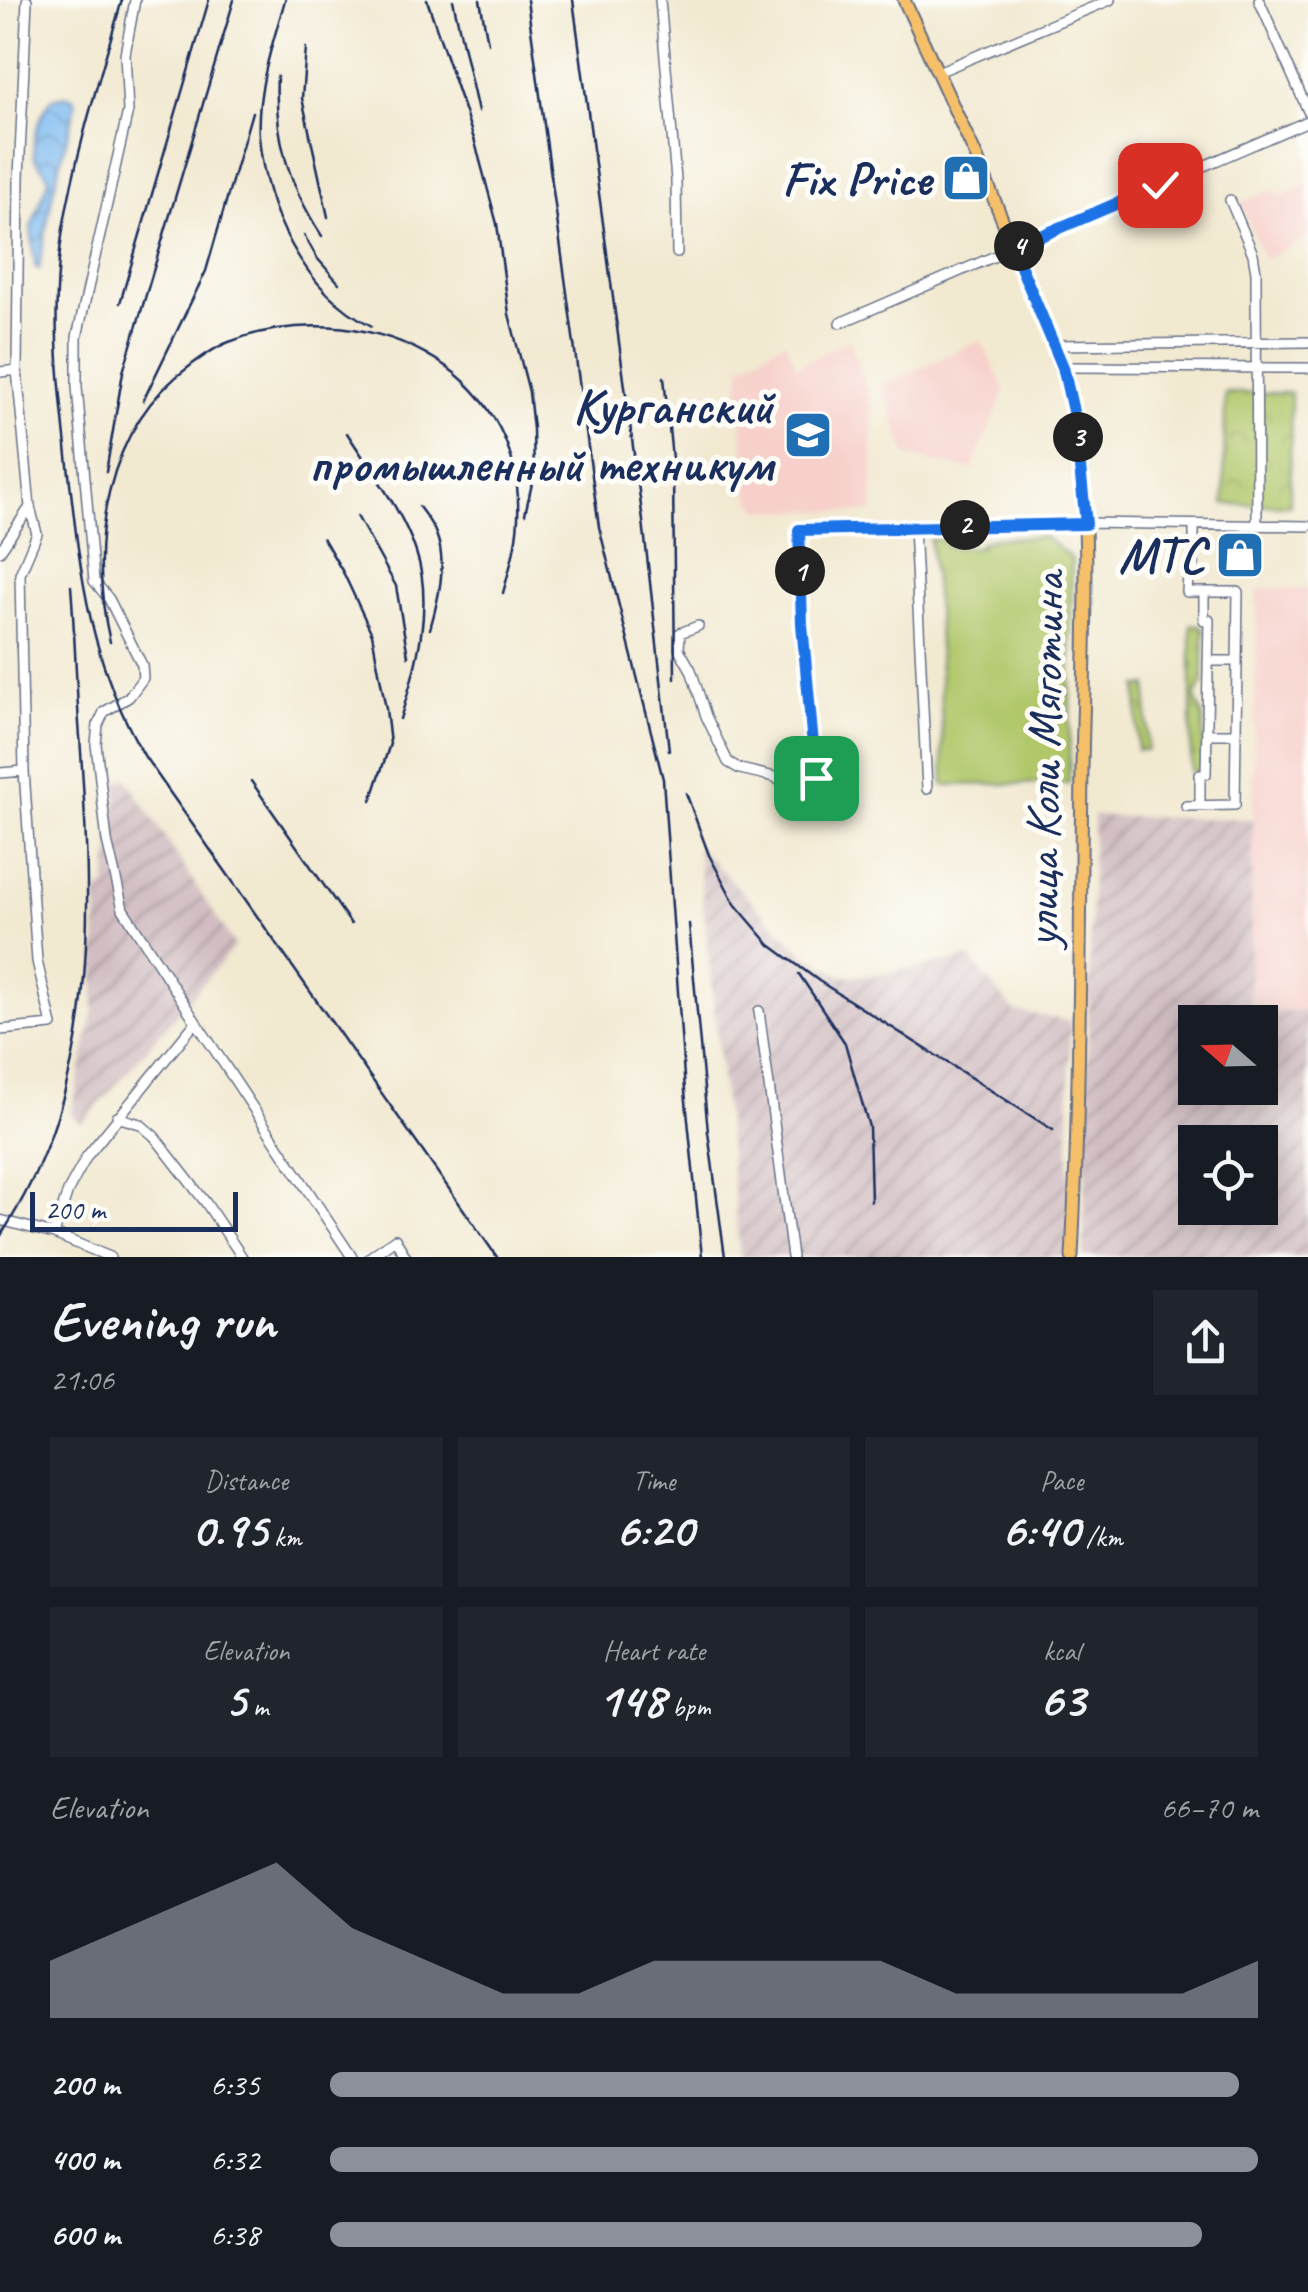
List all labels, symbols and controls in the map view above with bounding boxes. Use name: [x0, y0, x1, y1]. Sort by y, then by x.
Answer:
pin: [1118, 143, 1203, 228]
place label: Fix Price: [782, 147, 934, 210]
shop icon: Fix Price: [940, 152, 992, 204]
icon: check: [1133, 158, 1188, 213]
pin: 4: [994, 221, 1044, 271]
text: 4: [1013, 228, 1025, 263]
place label: Курганский промышленный техникум: [309, 375, 777, 496]
school or university icon: Курганский промышленный техникум: [782, 409, 834, 461]
pin: 3: [1053, 412, 1103, 462]
text: 3: [1072, 419, 1084, 454]
pin: 2: [940, 500, 990, 550]
text: 2: [959, 507, 971, 542]
place label: МТС: [1119, 524, 1211, 587]
shop icon: МТС: [1214, 529, 1266, 581]
pin: 1: [775, 546, 825, 596]
text: 1: [794, 553, 806, 588]
street label: улица Коли Мяготина: [1009, 567, 1079, 951]
pin: [774, 736, 859, 821]
icon: arrive: [789, 751, 844, 806]
north arrow: [1178, 1005, 1278, 1105]
map controls: [1178, 1005, 1278, 1225]
button: locate: [1178, 1125, 1278, 1225]
scale bar: [30, 1187, 238, 1232]
text: 200 m: [45, 1192, 105, 1227]
text: Evening run: [50, 1286, 275, 1356]
button: share: [1153, 1290, 1258, 1395]
text: 21:06: [50, 1359, 114, 1400]
text: Distance: [205, 1463, 288, 1498]
text: Time: [633, 1463, 675, 1498]
text: Pace: [1040, 1463, 1083, 1498]
text: 0.95: [191, 1498, 267, 1561]
text: 6:20: [615, 1498, 693, 1561]
text: 6:40: [1001, 1498, 1079, 1561]
text: km: [267, 1519, 301, 1554]
text: /km: [1079, 1519, 1123, 1554]
text: Elevation: [203, 1633, 289, 1668]
text: Heart rate: [603, 1633, 705, 1668]
text: kcal: [1043, 1633, 1080, 1668]
text: 5: [224, 1668, 246, 1731]
text: 148: [598, 1668, 665, 1731]
text: 63: [1039, 1668, 1085, 1731]
text: m: [246, 1689, 268, 1724]
text: bpm: [665, 1689, 710, 1724]
text: Elevation: [50, 1787, 148, 1828]
text: 66–70 m: [1160, 1787, 1258, 1828]
text: 200 m: [50, 2064, 119, 2105]
text: 6:35: [210, 2064, 260, 2105]
text: 400 m: [50, 2139, 119, 2180]
text: 6:32: [210, 2139, 260, 2180]
text: 600 m: [50, 2214, 120, 2255]
text: 6:38: [210, 2214, 260, 2255]

